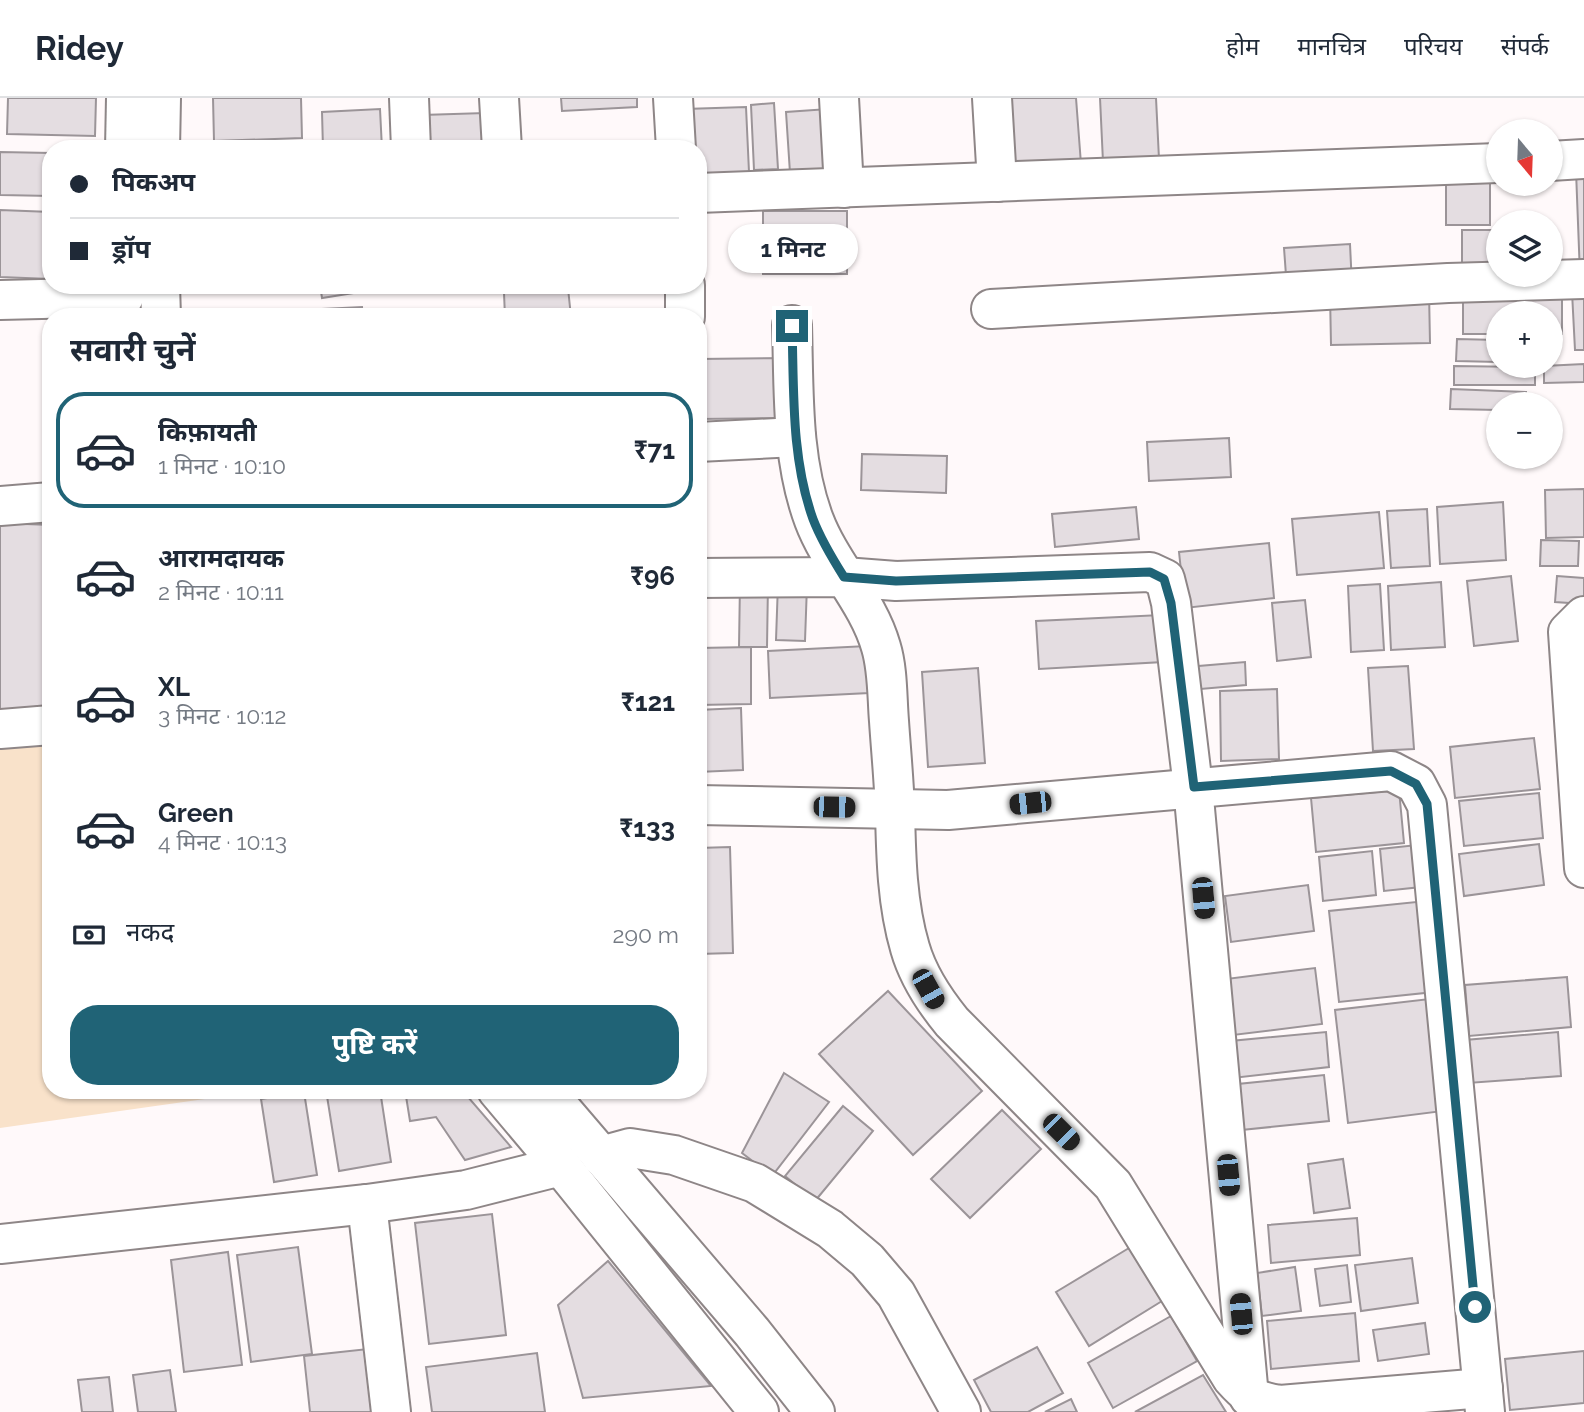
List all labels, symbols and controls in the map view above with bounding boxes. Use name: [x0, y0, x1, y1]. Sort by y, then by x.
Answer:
text: Ridey: [35, 29, 124, 68]
text: होम: [1226, 32, 1259, 61]
text: मानचित्र: [1297, 32, 1366, 61]
text: परिचय: [1404, 32, 1463, 61]
text: संपर्क: [1501, 32, 1549, 61]
north arrow: [1486, 119, 1563, 196]
map controls: [1486, 119, 1563, 469]
text: पिकअप: [112, 167, 195, 197]
button: layers: [1486, 210, 1563, 287]
callout: 1 मिनट: [727, 224, 857, 274]
text: ड्रॉप: [112, 234, 150, 264]
text: 1 मिनट: [760, 235, 826, 262]
button: +: [1486, 301, 1563, 378]
route end: [776, 310, 808, 342]
text: सवारी चुनें: [70, 331, 195, 368]
button: −: [1486, 392, 1563, 469]
text: किफ़ायती: [158, 417, 257, 447]
icon: car: [74, 419, 137, 482]
text: ₹71: [634, 435, 675, 465]
text: 1 मिनट · 10:10: [158, 452, 286, 479]
text: आरामदायक: [158, 543, 284, 573]
icon: car: [74, 545, 137, 608]
text: ₹96: [630, 561, 675, 591]
text: 2 मिनट · 10:11: [158, 578, 284, 605]
icon: car: [74, 671, 137, 734]
text: XL: [158, 672, 190, 702]
text: ₹121: [621, 687, 675, 717]
text: 3 मिनट · 10:12: [158, 702, 286, 729]
car: [1009, 790, 1052, 816]
car: [813, 796, 856, 818]
icon: car: [74, 797, 137, 860]
text: Green: [158, 798, 234, 828]
text: ₹133: [619, 813, 675, 843]
text: 4 मिनट · 10:13: [158, 828, 287, 855]
car: [1191, 876, 1216, 920]
icon: cash: [70, 916, 108, 954]
text: नकद: [126, 917, 174, 947]
text: 290 m: [612, 921, 679, 948]
car: [909, 966, 948, 1012]
button: पुष्टि करें: [70, 1005, 679, 1085]
car: [1039, 1110, 1084, 1154]
car: [1216, 1153, 1241, 1197]
route start: [1459, 1291, 1491, 1323]
car: [1229, 1292, 1254, 1336]

